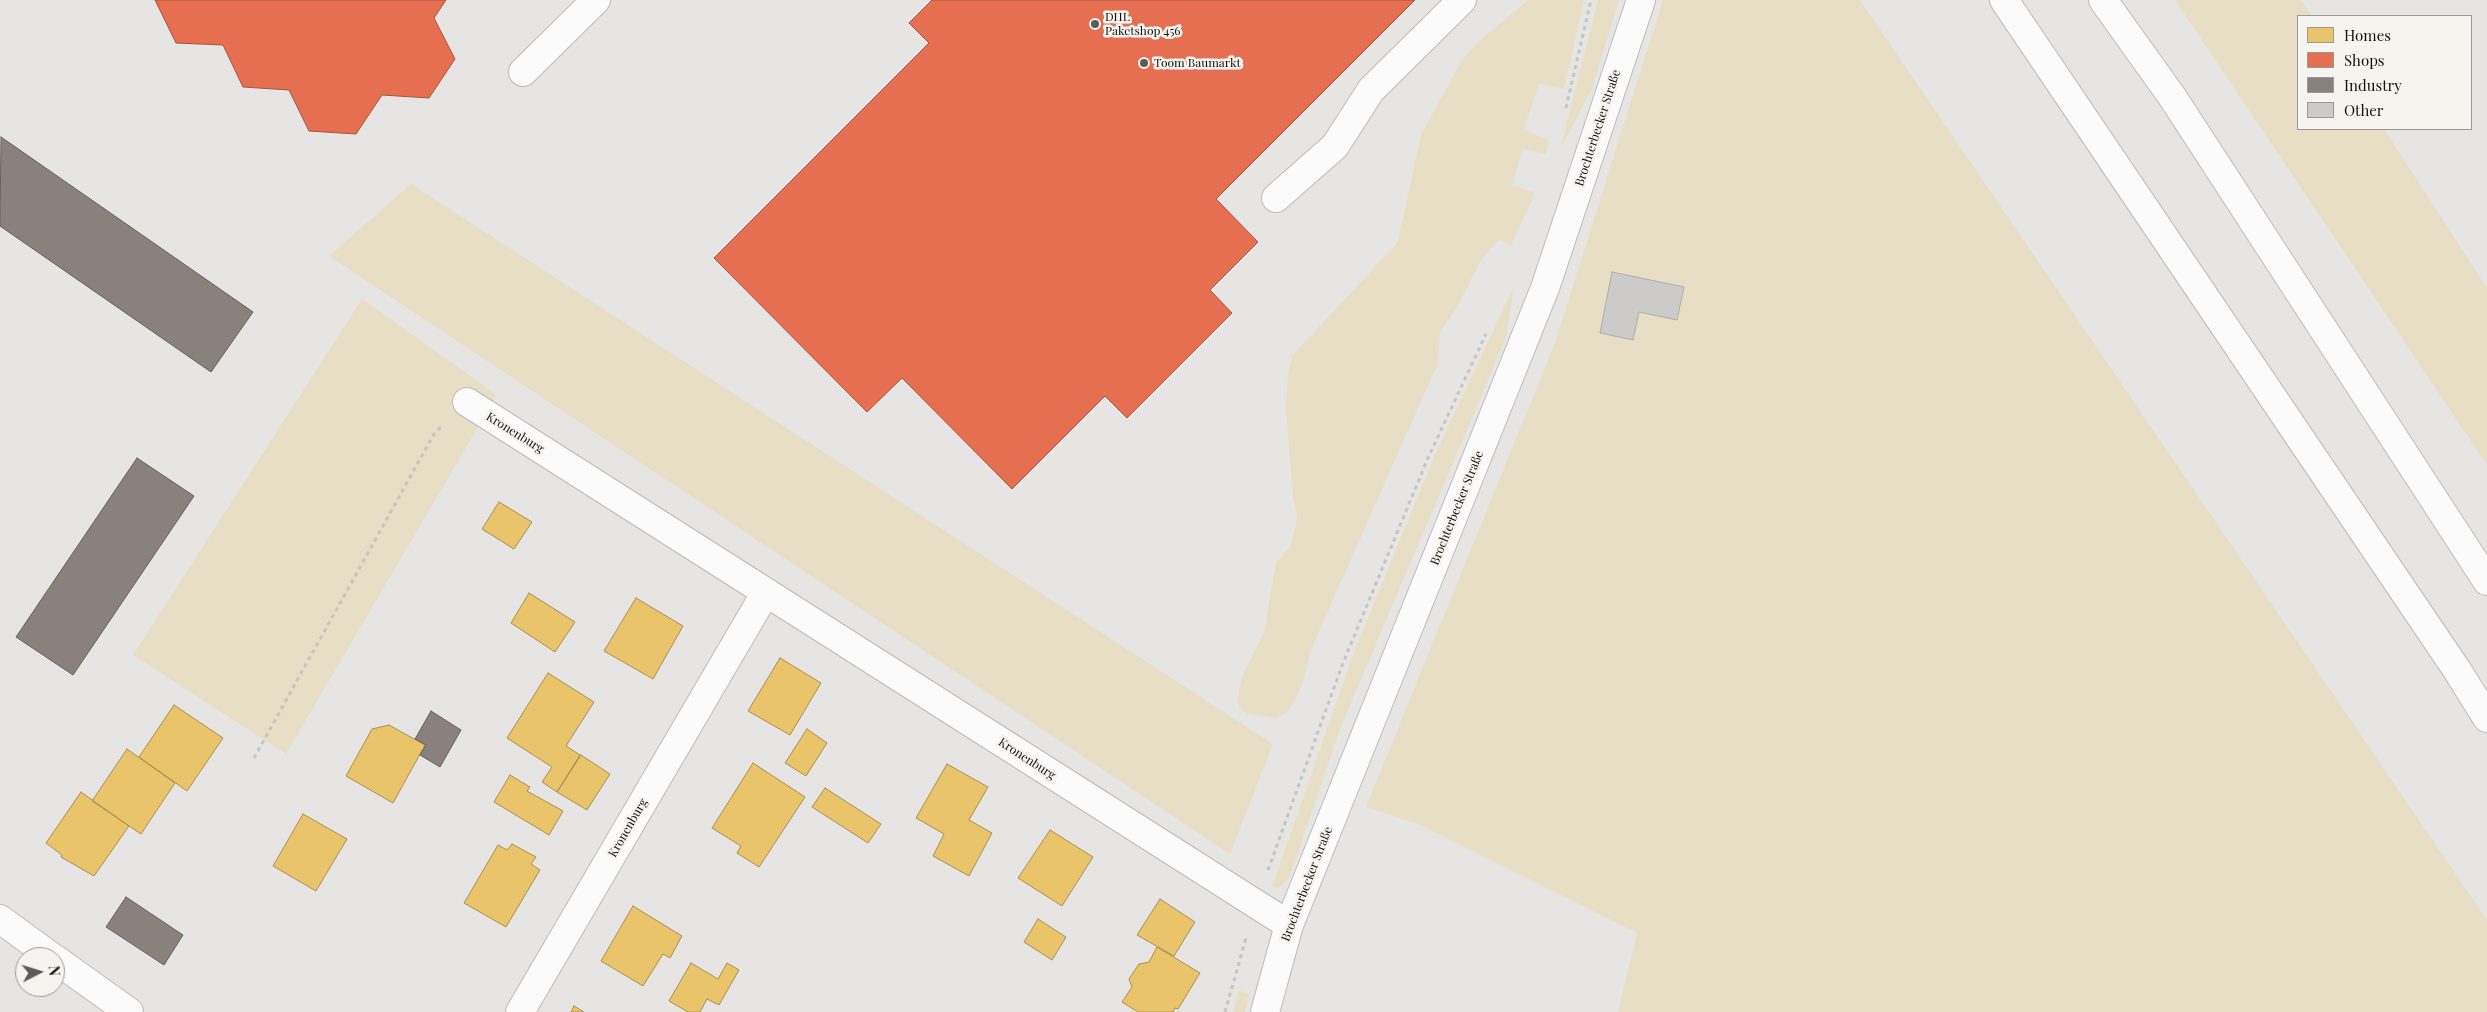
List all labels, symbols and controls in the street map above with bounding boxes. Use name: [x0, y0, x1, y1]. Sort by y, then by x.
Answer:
place label: DHL Paketshop 456: [1105, 10, 1181, 38]
legend: [2297, 15, 2472, 130]
marker: DHL Paketshop 456: [1089, 18, 1101, 30]
text: Homes: [2344, 25, 2391, 45]
text: Shops: [2344, 50, 2385, 70]
place label: Toom Baumarkt: [1154, 56, 1241, 70]
marker: Toom Baumarkt: [1138, 57, 1150, 69]
street label: Brochterbecker Straße: [1572, 68, 1624, 188]
text: Industry: [2344, 75, 2402, 95]
text: Other: [2344, 100, 2384, 120]
street label: Kronenburg: [483, 410, 547, 456]
street label: Brochterbecker Straße: [1428, 449, 1486, 567]
street label: Kronenburg: [996, 735, 1058, 783]
street label: Kronenburg: [605, 796, 651, 860]
street label: Brochterbecker Straße: [1278, 825, 1336, 943]
north arrow: [15, 947, 65, 997]
text: N: [45, 965, 64, 977]

